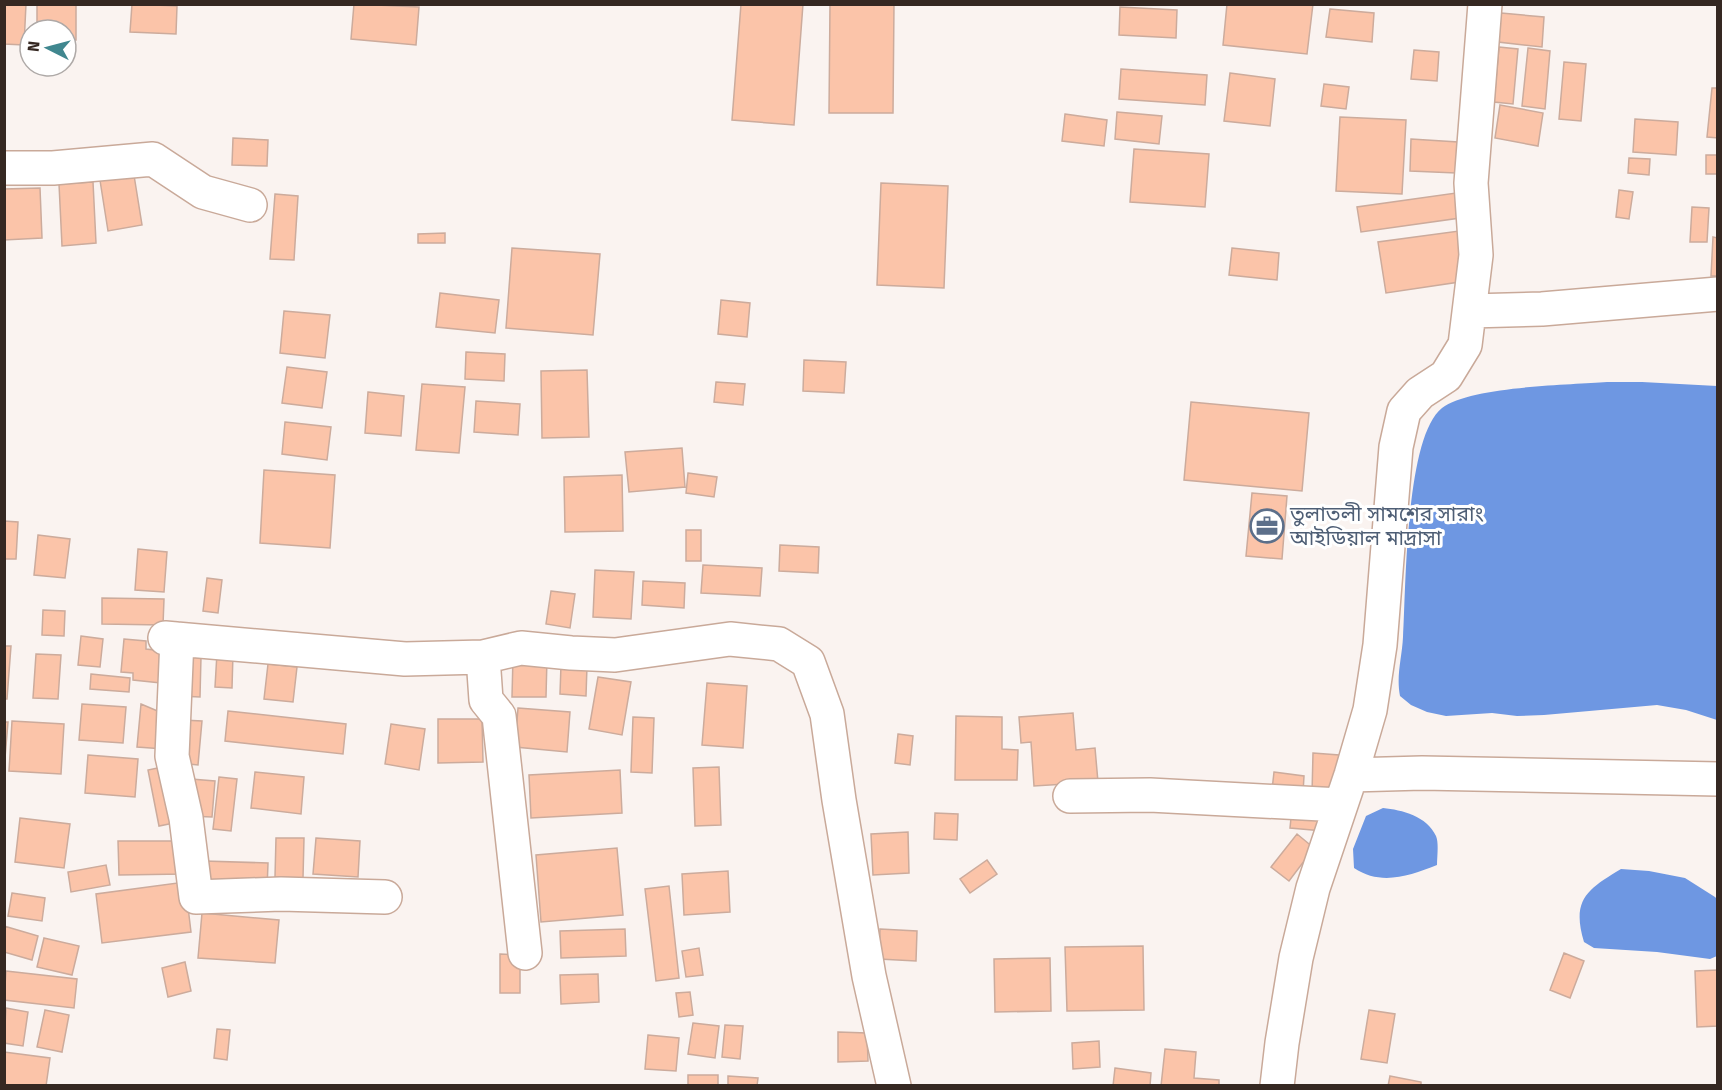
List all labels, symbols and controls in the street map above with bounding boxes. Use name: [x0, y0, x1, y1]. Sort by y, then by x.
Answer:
north arrow: [18, 18, 78, 78]
text: N: [24, 40, 44, 53]
place label: তুলাতলী সামশের সারাং আইডিয়াল মাদ্রাসা: [1289, 501, 1484, 551]
office icon: তুলাতলী সামশের সারাং আইডিয়াল মাদ্রাসা: [1249, 508, 1285, 544]

